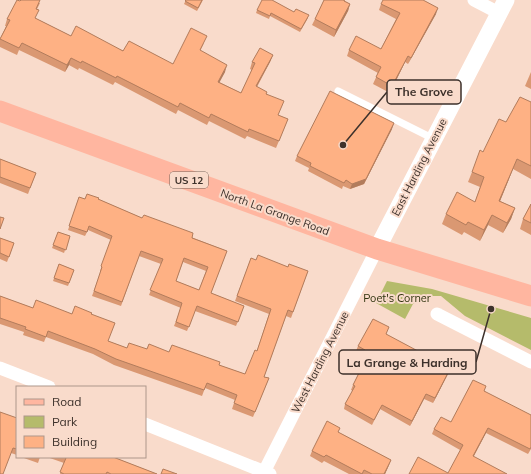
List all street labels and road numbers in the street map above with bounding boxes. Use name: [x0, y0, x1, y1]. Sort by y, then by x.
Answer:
street label: East Harding Avenue: [388, 116, 450, 218]
road number: US 12: [170, 172, 208, 188]
street label: North La Grange Road: [219, 186, 331, 238]
street label: West Harding Avenue: [288, 309, 352, 415]

